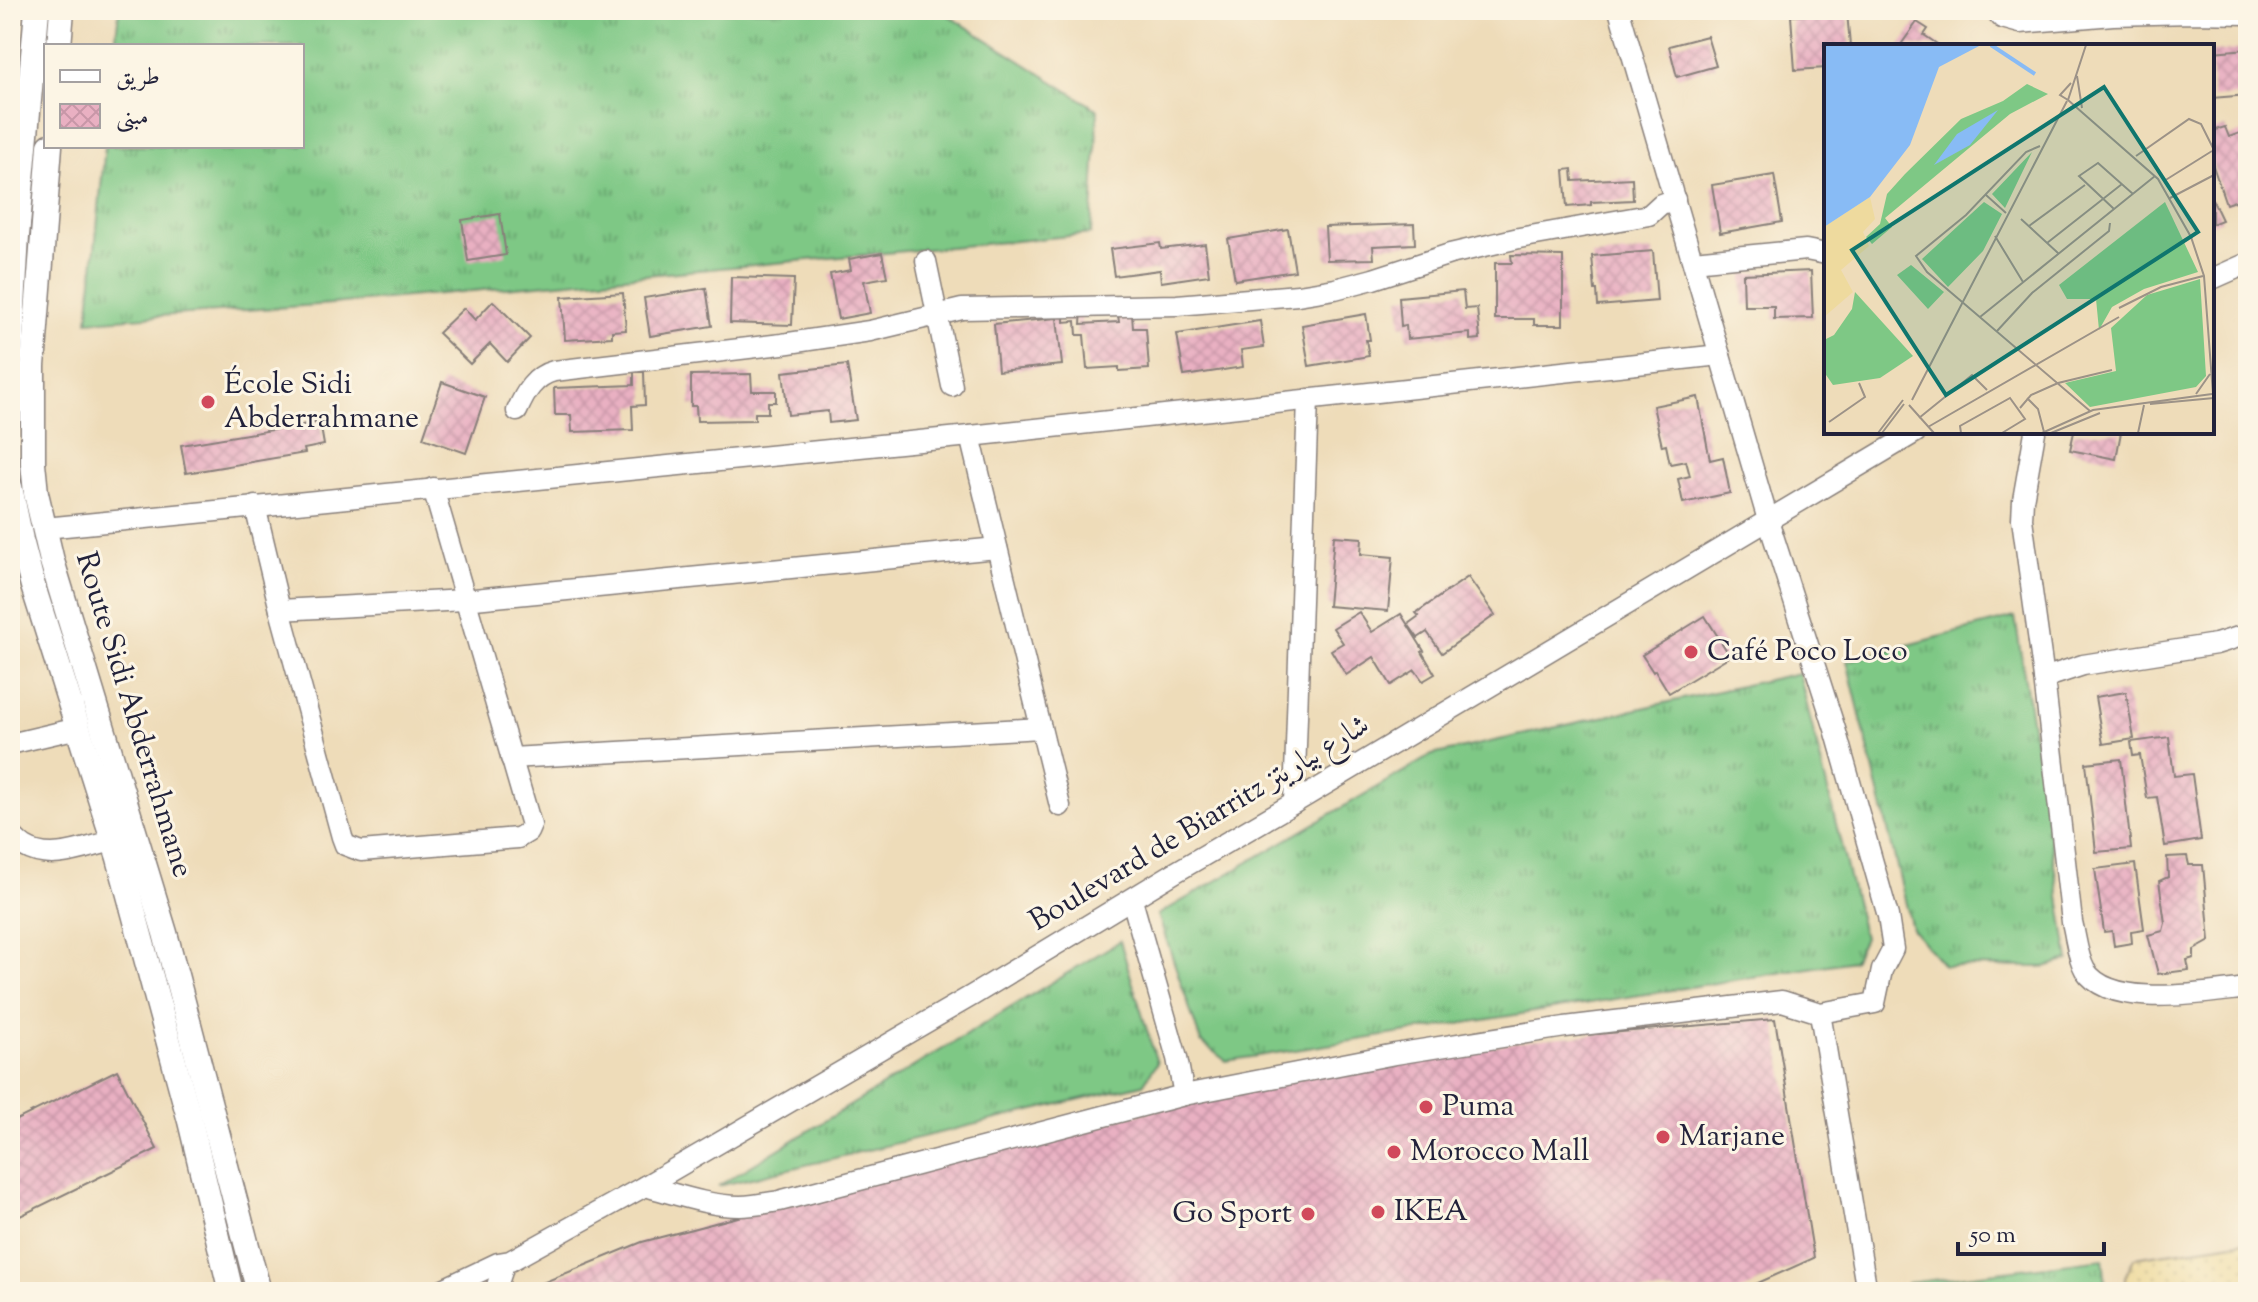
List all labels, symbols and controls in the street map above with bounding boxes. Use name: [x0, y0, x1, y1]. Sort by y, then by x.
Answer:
legend: [44, 44, 304, 148]
inset map: [1824, 44, 2214, 434]
text: طريق: [116, 61, 160, 95]
text: مبنى: [116, 101, 149, 135]
place label: École Sidi Abderrahmane: [224, 364, 419, 441]
marker: École Sidi Abderrahmane: [199, 393, 217, 411]
street label: Route Sidi Abderrahmane: [63, 547, 203, 883]
place label: Café Poco Loco: [1707, 631, 1908, 674]
marker: Café Poco Loco: [1682, 643, 1700, 661]
street label: Boulevard de Biarritz شارع بياريتز: [1022, 705, 1379, 944]
place label: Puma: [1442, 1086, 1515, 1129]
marker: Puma: [1417, 1098, 1435, 1116]
place label: Marjane: [1679, 1116, 1785, 1159]
marker: Marjane: [1654, 1128, 1672, 1146]
place label: Morocco Mall: [1410, 1131, 1589, 1174]
marker: Morocco Mall: [1385, 1143, 1403, 1161]
place label: IKEA: [1394, 1191, 1468, 1234]
place label: Go Sport: [1172, 1193, 1292, 1236]
marker: IKEA: [1369, 1203, 1387, 1221]
marker: Go Sport: [1299, 1205, 1317, 1223]
scale bar: [1958, 1206, 2104, 1256]
text: 50 m: [1968, 1219, 2016, 1253]

